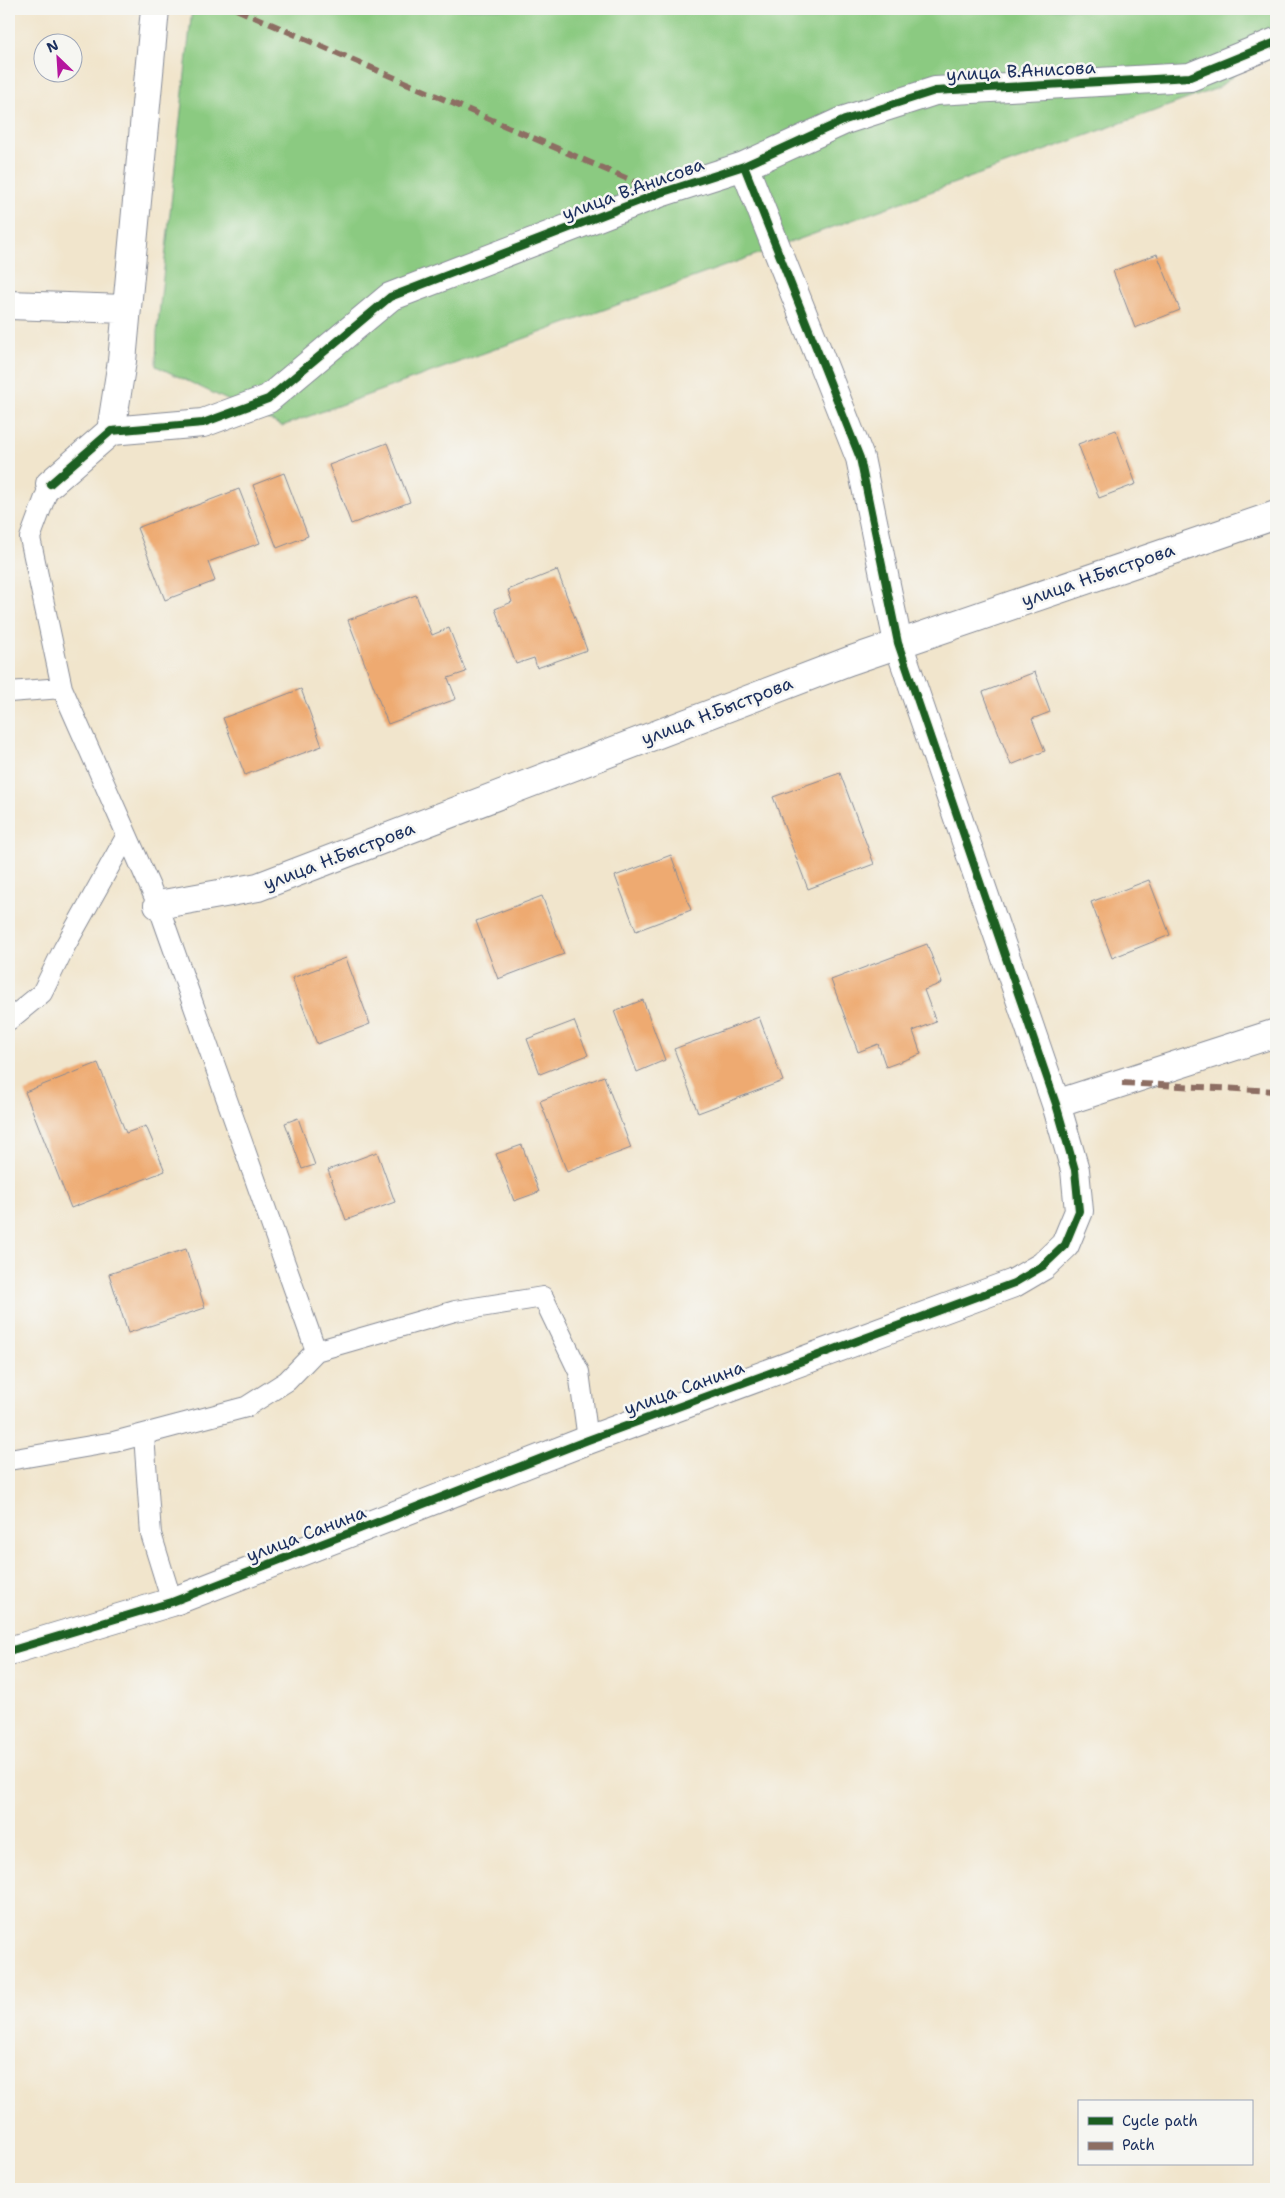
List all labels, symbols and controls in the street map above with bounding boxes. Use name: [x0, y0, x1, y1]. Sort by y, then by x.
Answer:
north arrow: [32, 32, 82, 82]
text: N: [44, 36, 61, 57]
street label: улица В.Анисова: [946, 55, 1096, 87]
street label: улица В.Анисова: [559, 152, 707, 226]
street label: улица Н.Быстрова: [1018, 538, 1178, 612]
street label: улица Н.Быстрова: [638, 671, 796, 751]
street label: улица Н.Быстрова: [260, 816, 418, 896]
street label: улица Санина: [621, 1355, 747, 1421]
street label: улица Санина: [243, 1500, 369, 1568]
legend: [1078, 2100, 1252, 2166]
text: Cycle path: [1122, 2111, 1198, 2131]
text: Path: [1122, 2135, 1155, 2155]

